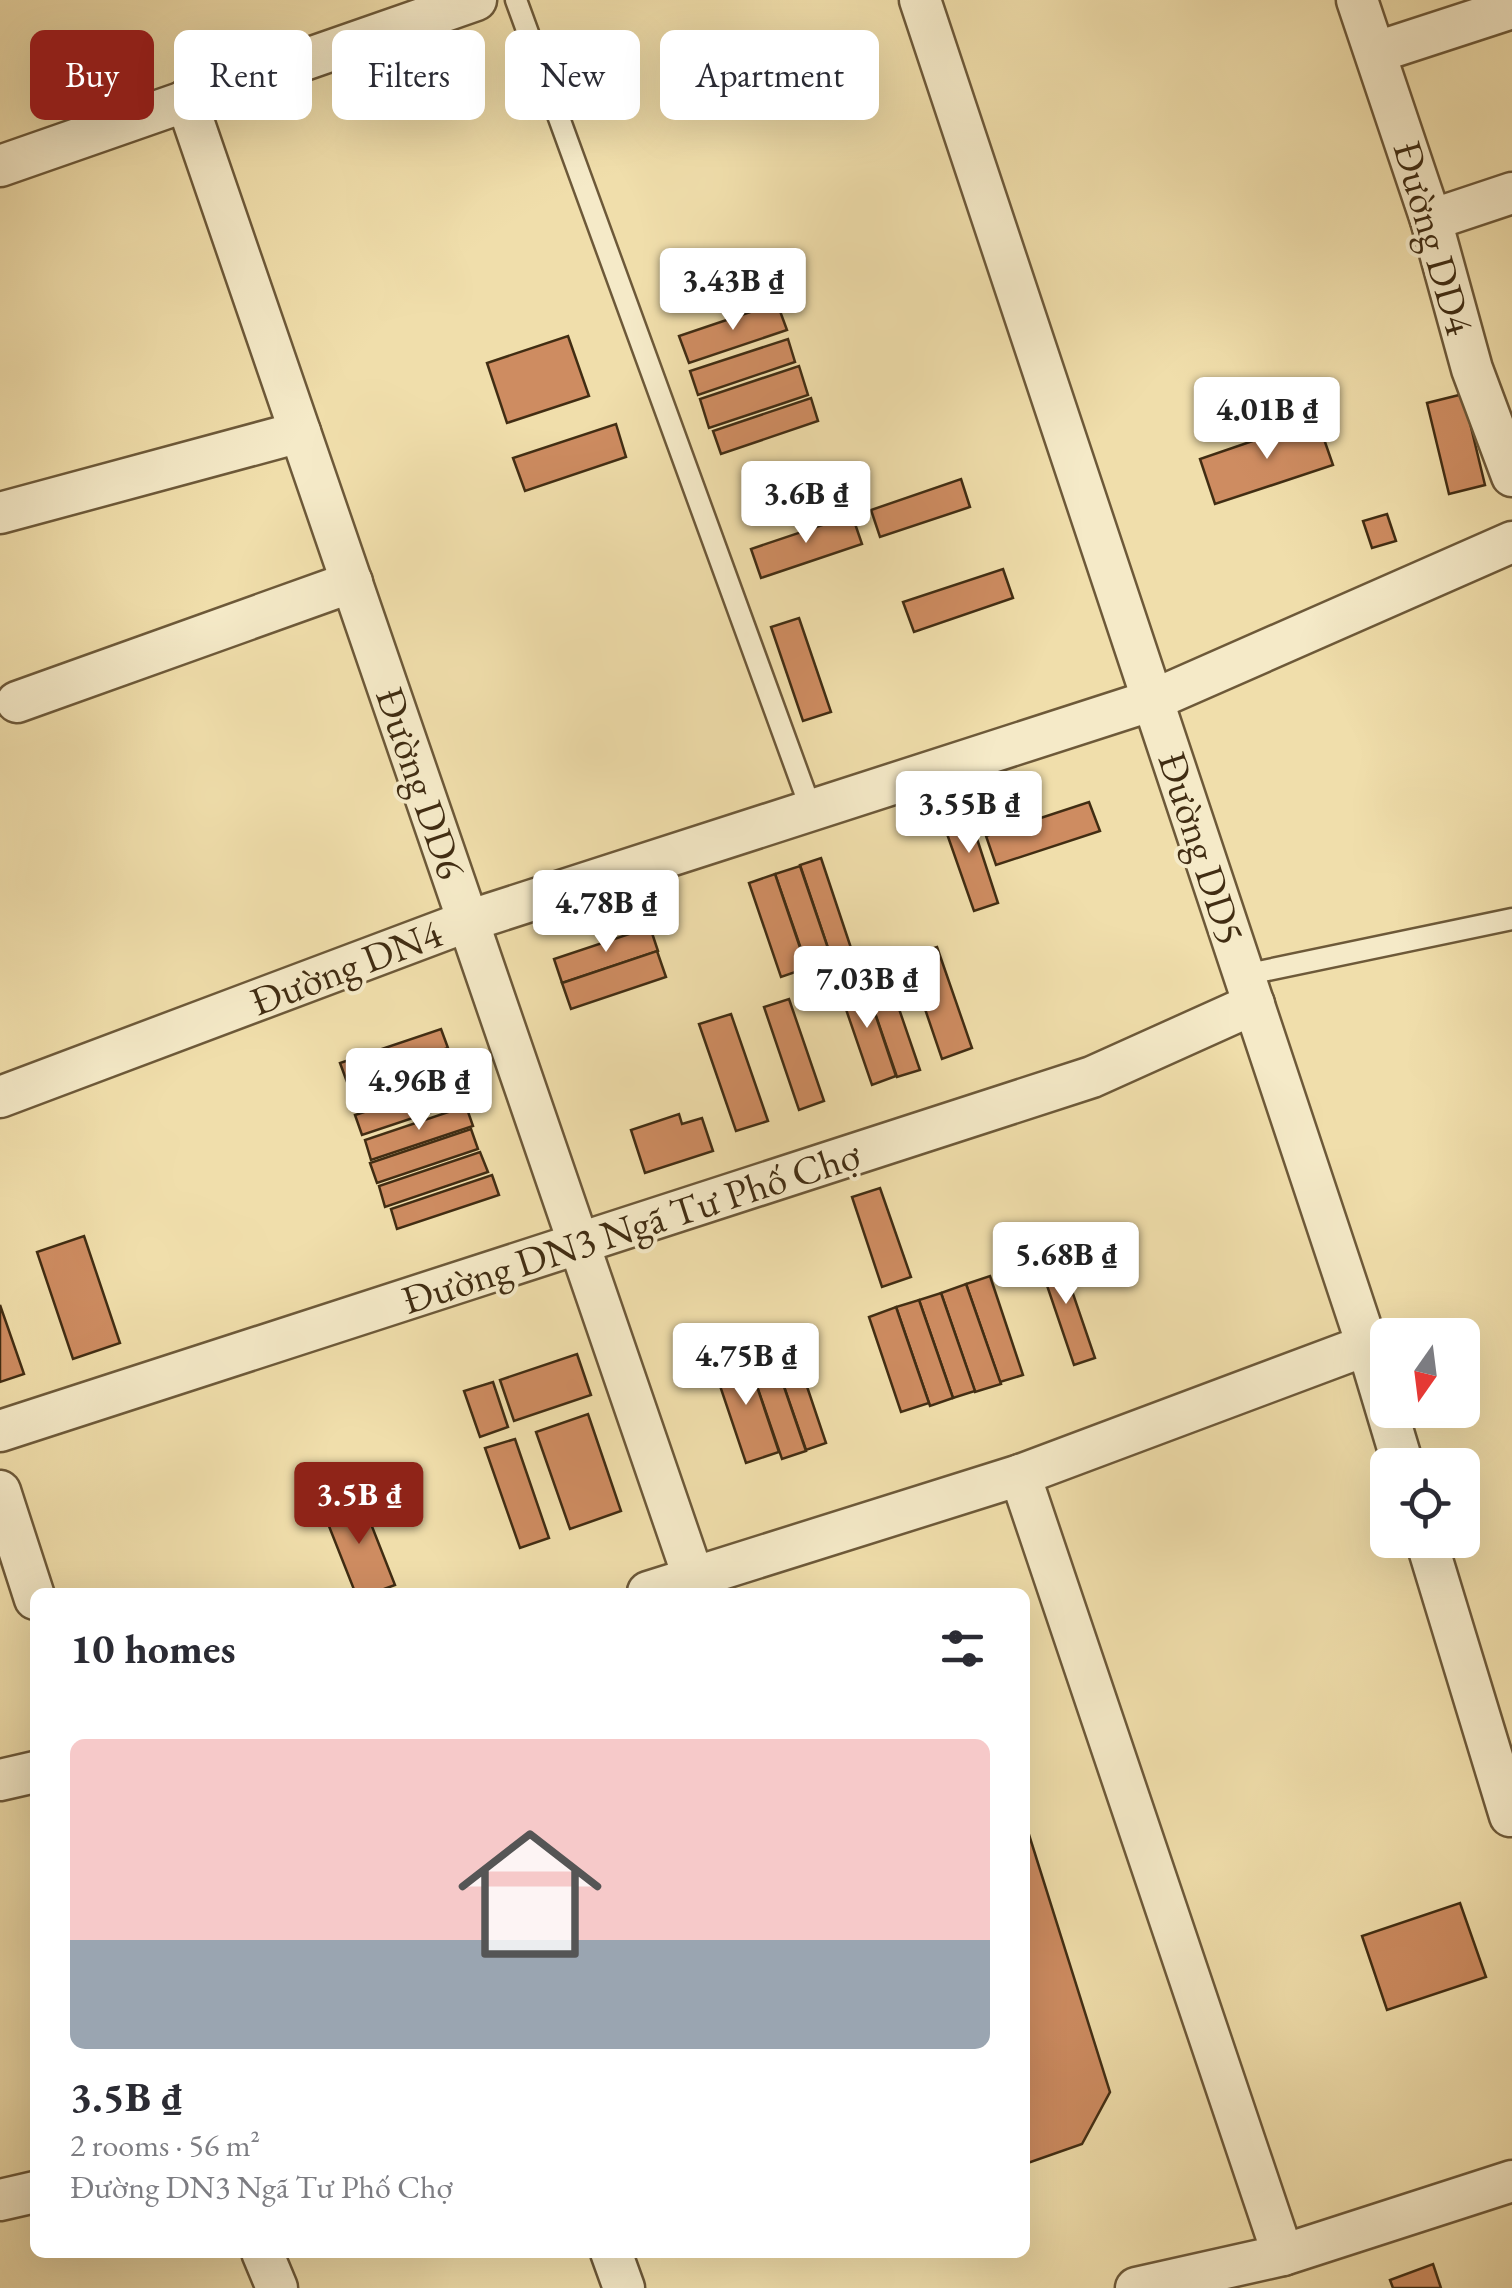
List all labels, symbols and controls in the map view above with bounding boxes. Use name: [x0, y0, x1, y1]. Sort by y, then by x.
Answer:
chip: Buy: [30, 30, 154, 120]
chip: Rent: [174, 30, 312, 120]
chip: Filters: [332, 30, 485, 120]
chip: New: [505, 30, 640, 120]
chip: Apartment: [660, 30, 879, 120]
street label: Đường DD4: [1382, 135, 1487, 342]
pin: 3.43B ₫: [641, 248, 825, 333]
text: 3.43B ₫: [682, 259, 784, 301]
pin: 4.01B ₫: [1175, 377, 1359, 462]
text: 4.01B ₫: [1216, 388, 1318, 430]
pin: 3.6B ₫: [725, 461, 887, 546]
text: 3.6B ₫: [763, 472, 849, 514]
street label: Đường DD6: [364, 681, 478, 885]
street label: Đường DD5: [1147, 745, 1257, 951]
pin: 3.55B ₫: [877, 771, 1061, 856]
text: 3.55B ₫: [918, 782, 1020, 824]
pin: 4.78B ₫: [514, 870, 698, 955]
text: 4.78B ₫: [555, 881, 657, 923]
street label: Đường DN4: [243, 907, 450, 1027]
pin: 7.03B ₫: [775, 946, 959, 1031]
text: 7.03B ₫: [816, 957, 918, 999]
pin: 4.96B ₫: [327, 1048, 511, 1133]
text: 4.96B ₫: [368, 1059, 470, 1101]
street label: Đường DN3 Ngã Tư Phố Chợ: [395, 1128, 867, 1326]
pin: 5.68B ₫: [974, 1222, 1158, 1307]
text: 5.68B ₫: [1015, 1233, 1117, 1275]
north arrow: [1370, 1318, 1480, 1428]
map controls: [1370, 1318, 1480, 1558]
pin: 4.75B ₫: [654, 1323, 838, 1408]
text: 4.75B ₫: [695, 1334, 797, 1376]
button: locate: [1370, 1448, 1480, 1558]
pin: 3.5B ₫: [278, 1462, 440, 1547]
text: 3.5B ₫: [316, 1473, 402, 1515]
text: 10 homes: [70, 1621, 236, 1676]
icon: filters: [935, 1621, 990, 1676]
icon: home: [440, 1804, 620, 1984]
text: 3.5B ₫: [70, 2069, 182, 2124]
text: 2 rooms · 56 m²: [70, 2124, 260, 2166]
text: Đường DN3 Ngã Tư Phố Chợ: [70, 2166, 453, 2208]

